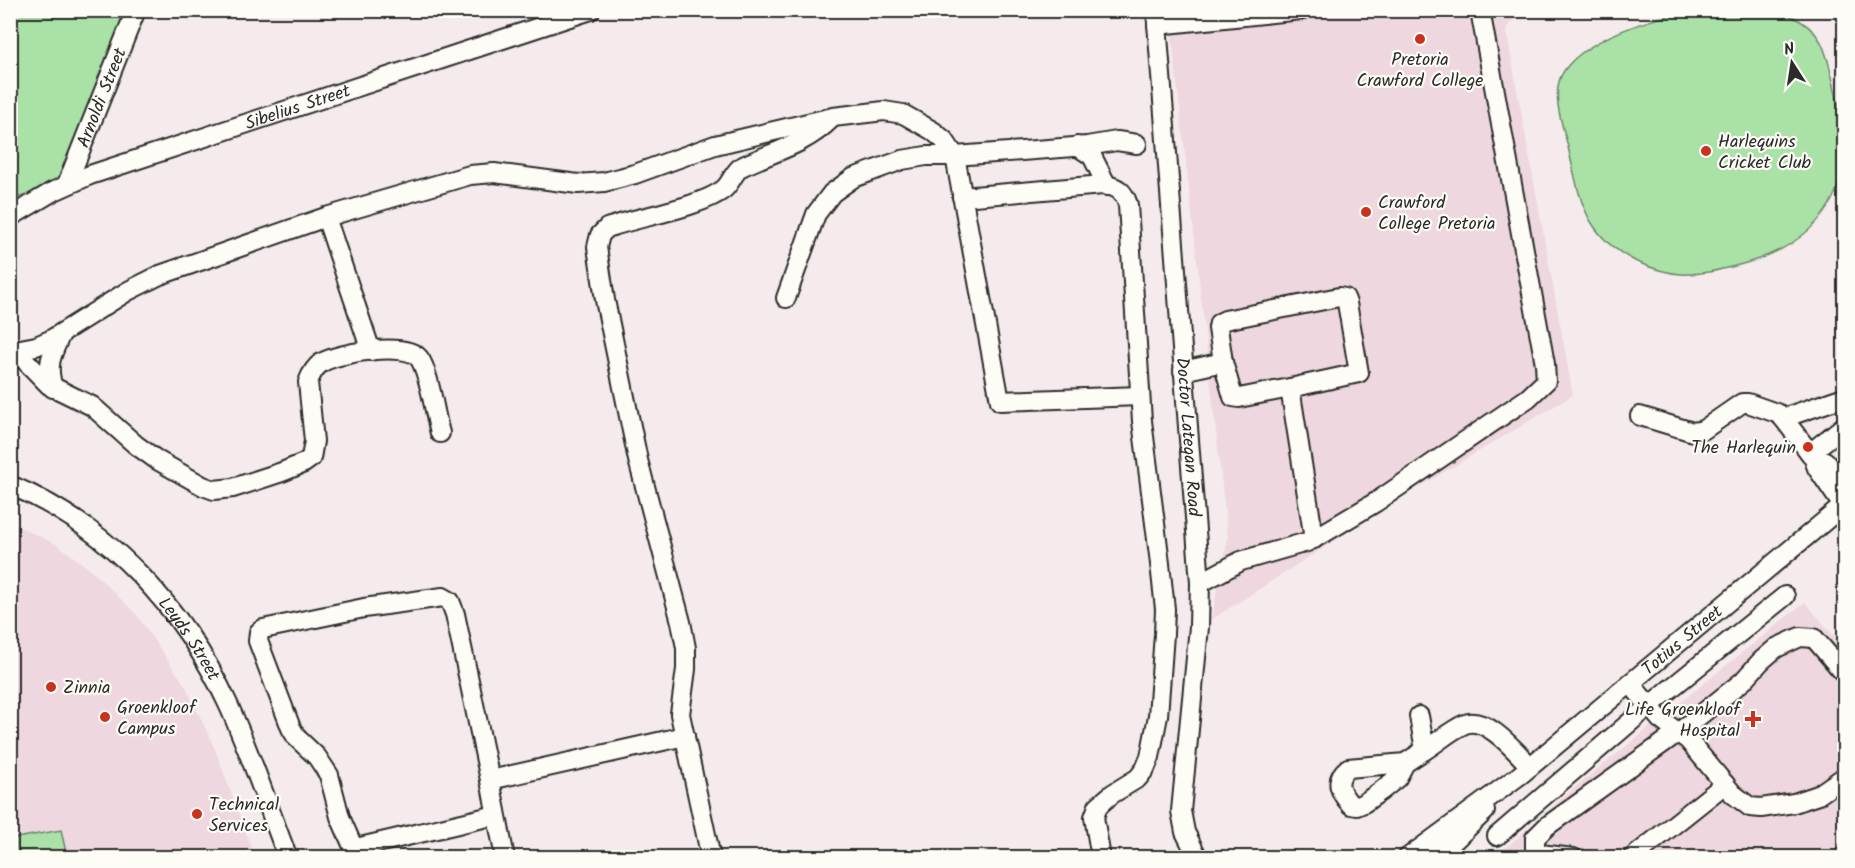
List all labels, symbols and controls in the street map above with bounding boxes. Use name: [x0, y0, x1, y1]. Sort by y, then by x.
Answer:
marker: Pretoria Crawford College: [1413, 32, 1427, 46]
north arrow: [1762, 33, 1822, 93]
text: N: [1782, 37, 1797, 63]
street label: Arnoldi Street: [70, 43, 136, 152]
place label: Pretoria Crawford College: [1357, 46, 1483, 96]
street label: Sibelius Street: [242, 77, 355, 139]
place label: Harlequins Cricket Club: [1718, 128, 1812, 178]
marker: Harlequins Cricket Club: [1699, 144, 1713, 158]
place label: Crawford College Pretoria: [1378, 189, 1495, 239]
marker: Crawford College Pretoria: [1359, 205, 1373, 219]
street label: Doctor Lategan Road: [1167, 356, 1208, 518]
place label: The Harlequin: [1691, 434, 1796, 463]
marker: The Harlequin: [1801, 440, 1815, 454]
street label: Leyds Street: [150, 591, 227, 687]
street label: Totius Street: [1636, 598, 1731, 684]
place label: Zinnia: [63, 674, 110, 703]
marker: Zinnia: [44, 680, 58, 694]
place label: Groenkloof Campus: [117, 694, 198, 744]
place label: Life Groenkloof Hospital: [1625, 696, 1742, 746]
marker: Groenkloof Campus: [98, 710, 112, 724]
marker: Life Groenkloof Hospital: [1744, 710, 1762, 728]
place label: Technical Services: [209, 791, 280, 841]
marker: Technical Services: [190, 807, 204, 821]

